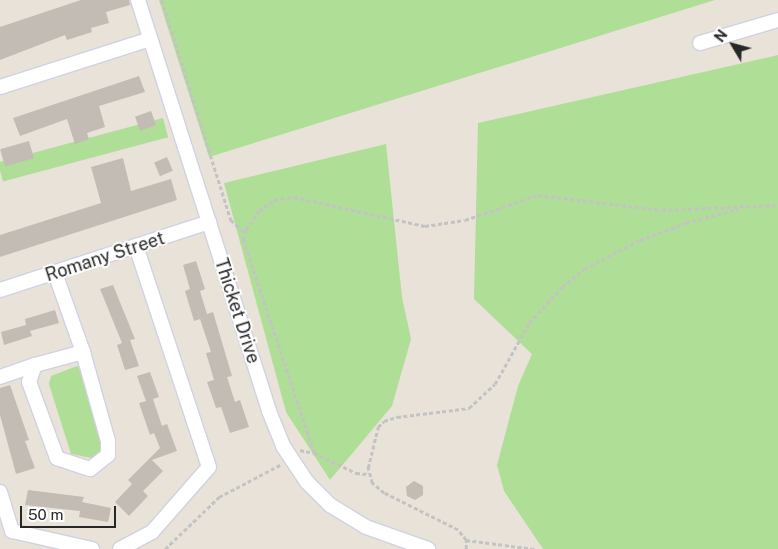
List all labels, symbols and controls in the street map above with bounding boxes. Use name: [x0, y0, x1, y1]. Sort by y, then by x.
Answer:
north arrow: [708, 20, 758, 70]
text: N: [711, 27, 731, 45]
street label: Romany Street: [43, 228, 167, 286]
street label: Thicket Drive: [210, 256, 264, 366]
scale bar: [22, 496, 119, 528]
text: 50 m: [28, 506, 63, 523]

